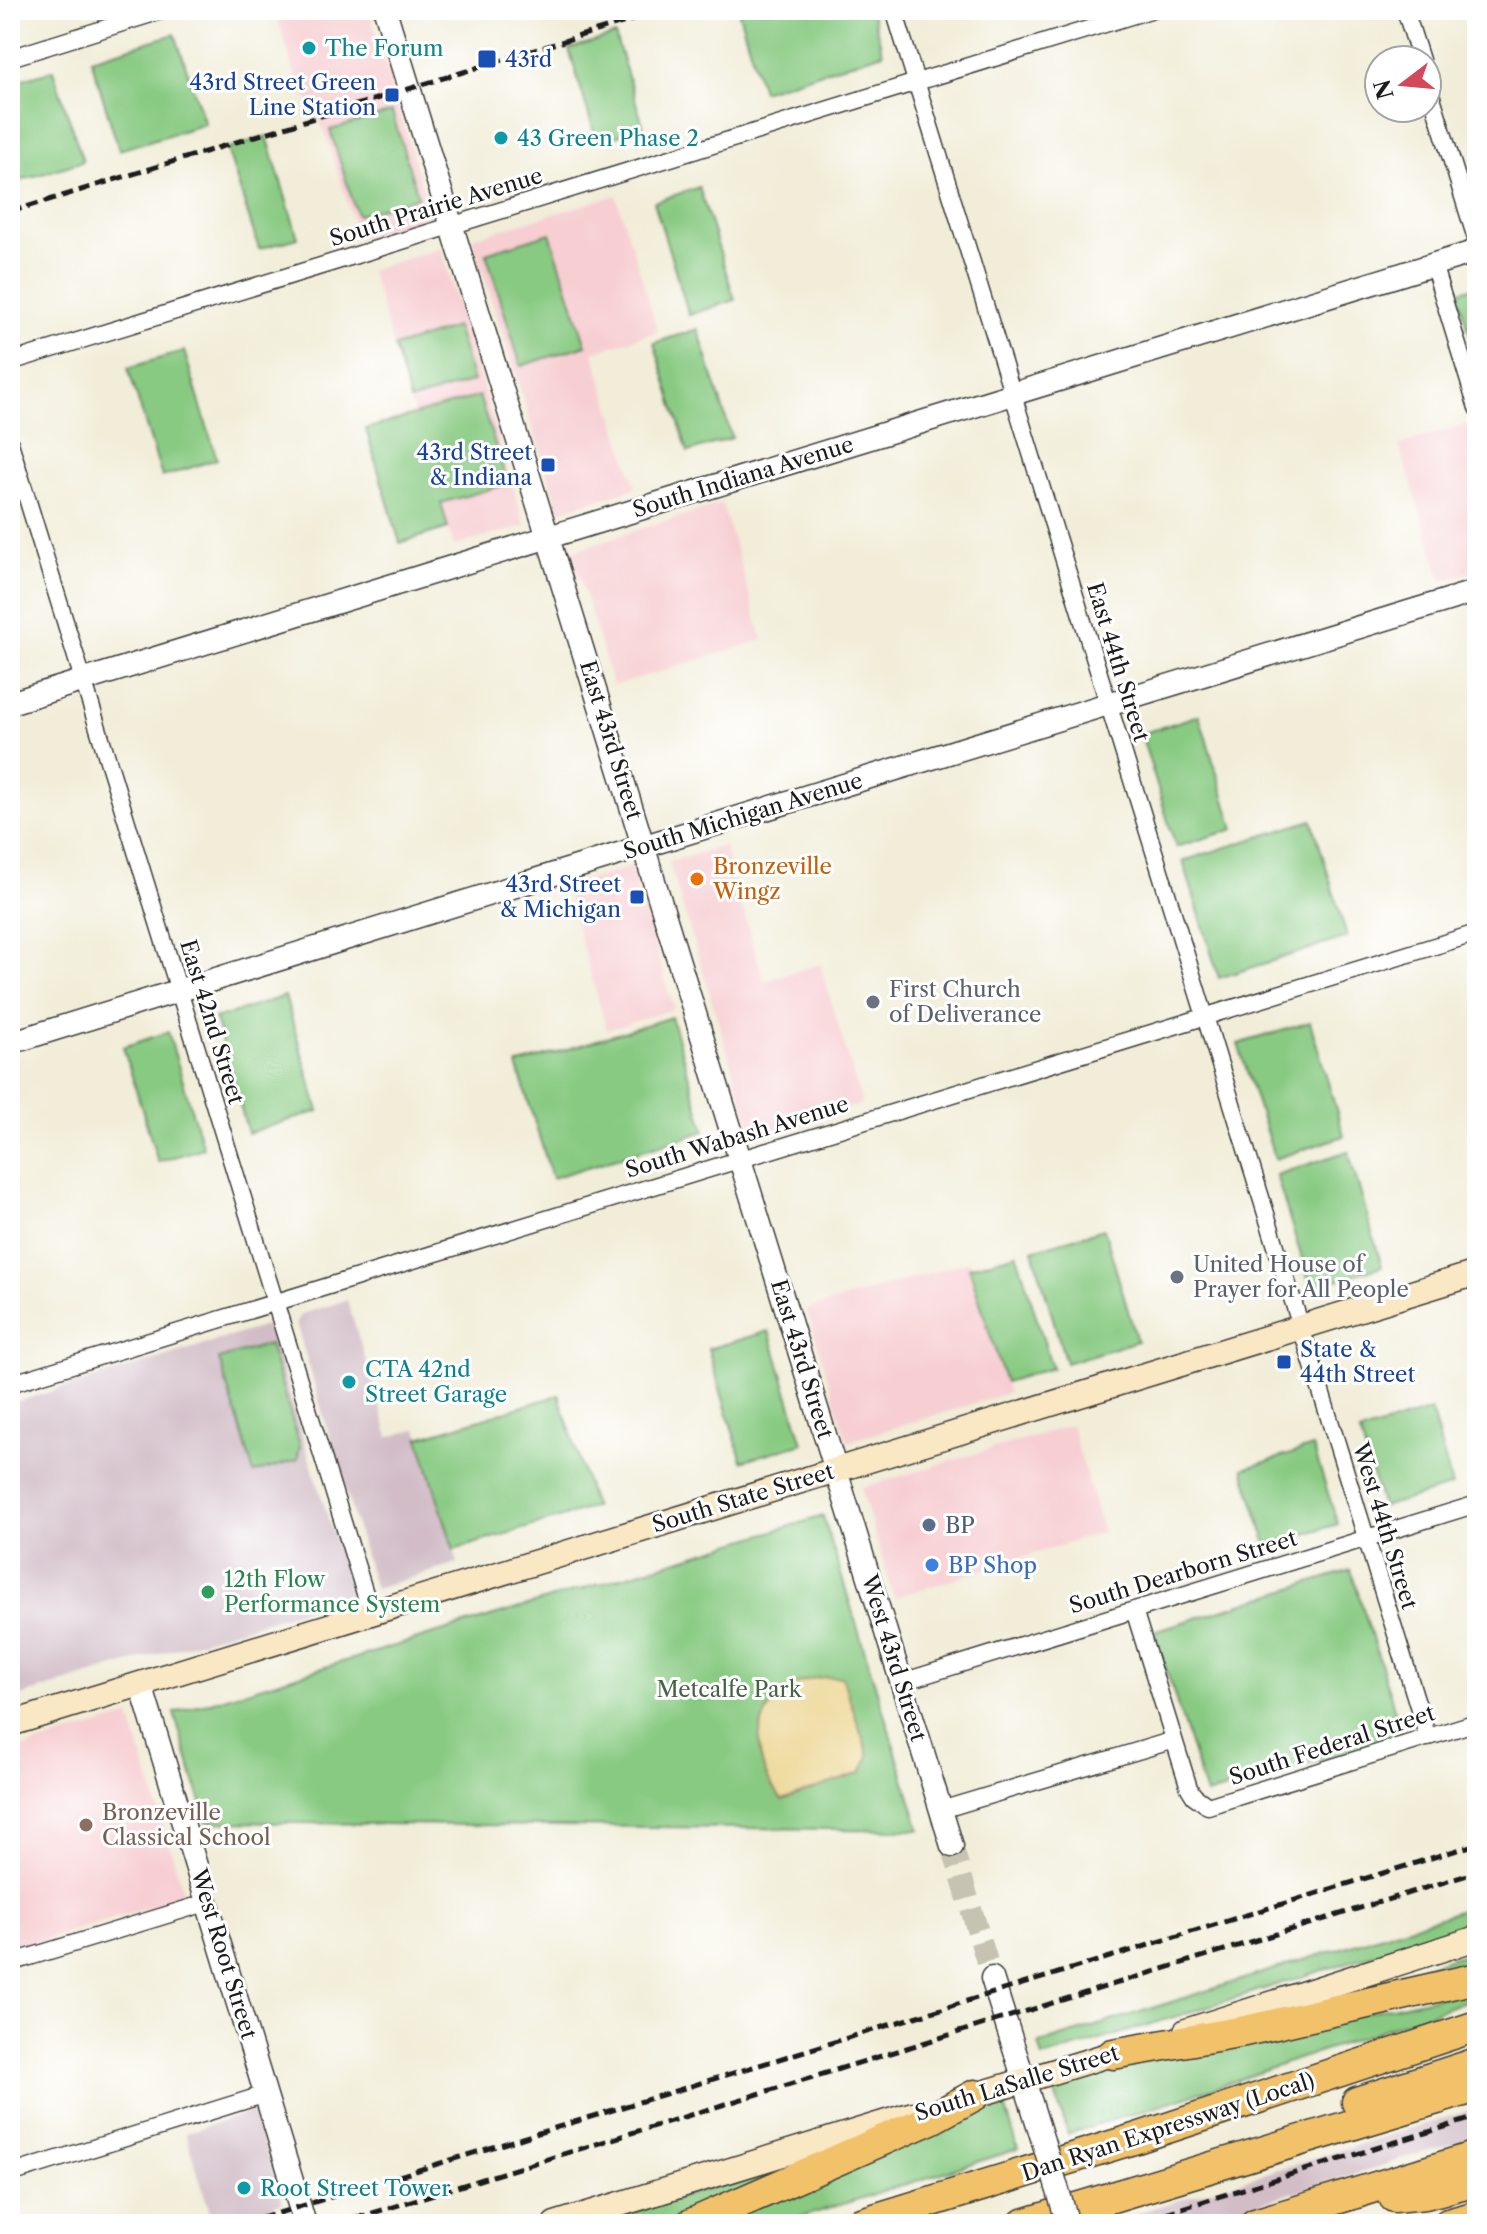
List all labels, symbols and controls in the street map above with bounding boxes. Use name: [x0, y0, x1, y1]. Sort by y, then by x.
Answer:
place label: The Forum: [325, 35, 444, 62]
marker: The Forum: [300, 39, 318, 57]
north arrow: [1363, 44, 1443, 124]
place label: 43rd: [505, 46, 552, 73]
marker: 43rd: [476, 48, 498, 70]
place label: 43rd Street Green Line Station: [190, 69, 376, 121]
text: N: [1369, 76, 1400, 102]
marker: 43rd Street Green Line Station: [383, 86, 401, 104]
place label: 43 Green Phase 2: [517, 125, 699, 152]
marker: 43 Green Phase 2: [492, 129, 510, 147]
street label: South Prairie Avenue: [326, 162, 546, 252]
street label: South Indiana Avenue: [629, 431, 857, 523]
place label: 43rd Street & Indiana: [417, 439, 532, 491]
marker: 43rd Street & Indiana: [539, 456, 557, 474]
street label: East 44th Street: [1081, 579, 1155, 745]
street label: East 43rd Street: [574, 657, 648, 823]
street label: South Michigan Avenue: [620, 767, 866, 865]
place label: Bronzeville Wingz: [712, 853, 832, 905]
marker: Bronzeville Wingz: [688, 870, 706, 888]
place label: 43rd Street & Michigan: [500, 871, 621, 923]
marker: 43rd Street & Michigan: [628, 888, 646, 906]
street label: East 42nd Street: [174, 936, 250, 1108]
place label: First Church of Deliverance: [889, 976, 1041, 1028]
marker: First Church of Deliverance: [864, 993, 882, 1011]
street label: South Wabash Avenue: [622, 1090, 852, 1184]
place label: United House of Prayer for All People: [1193, 1251, 1409, 1303]
marker: United House of Prayer for All People: [1168, 1268, 1186, 1286]
street label: East 43rd Street: [765, 1276, 839, 1442]
place label: State & 44th Street: [1300, 1336, 1415, 1388]
marker: State & 44th Street: [1275, 1353, 1293, 1371]
place label: CTA 42nd Street Garage: [365, 1356, 507, 1408]
marker: CTA 42nd Street Garage: [340, 1373, 358, 1391]
street label: West 44th Street: [1347, 1438, 1423, 1613]
street label: South State Street: [649, 1457, 837, 1538]
place label: BP: [945, 1512, 975, 1539]
marker: BP: [920, 1516, 938, 1534]
street label: South Dearborn Street: [1066, 1524, 1300, 1620]
place label: BP Shop: [948, 1552, 1037, 1579]
marker: BP Shop: [923, 1556, 941, 1574]
place label: 12th Flow Performance System: [224, 1566, 441, 1618]
street label: West 43rd Street: [856, 1570, 932, 1745]
marker: 12th Flow Performance System: [199, 1583, 217, 1601]
park label: Metcalfe Park: [656, 1676, 803, 1703]
street label: South Federal Street: [1226, 1699, 1438, 1791]
place label: Bronzeville Classical School: [102, 1799, 271, 1851]
marker: Bronzeville Classical School: [77, 1816, 95, 1834]
street label: West Root Street: [185, 1865, 263, 2043]
street label: South LaSalle Street: [912, 2039, 1122, 2127]
street label: Dan Ryan Expressway (Local): [1018, 2067, 1318, 2187]
place label: Root Street Tower: [260, 2175, 451, 2202]
marker: Root Street Tower: [235, 2179, 253, 2197]

